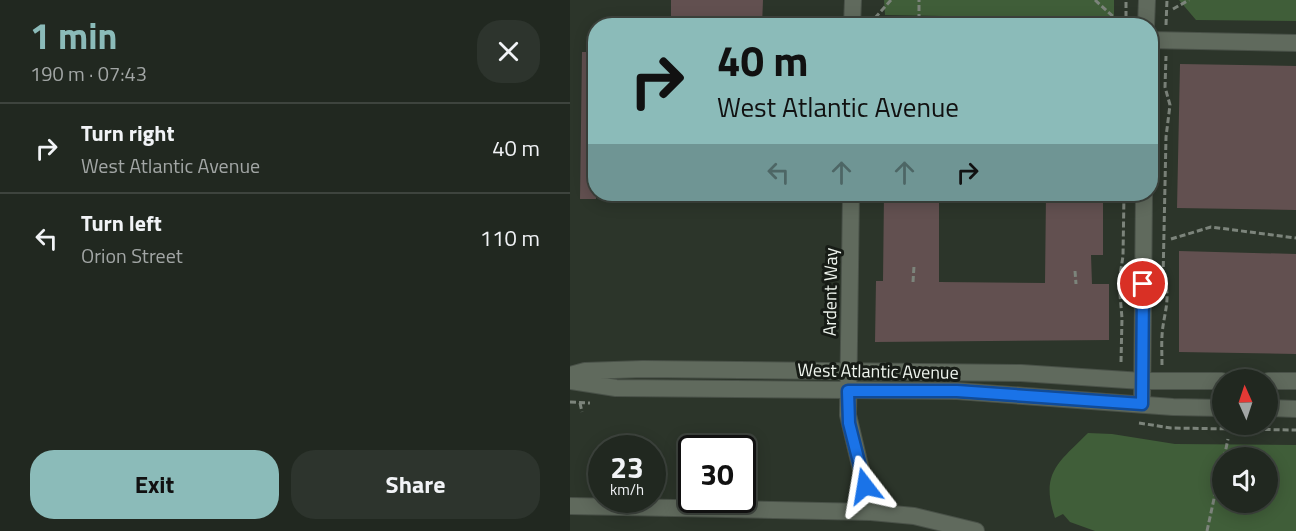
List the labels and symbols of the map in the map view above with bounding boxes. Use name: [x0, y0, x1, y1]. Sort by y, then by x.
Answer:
street label: Ardent Way: [816, 247, 844, 336]
pin: [1117, 258, 1168, 309]
street label: West Atlantic Avenue: [797, 356, 959, 386]
north arrow: [1212, 369, 1278, 435]
speed limit sign: 30: [678, 435, 756, 513]
position arrow: [833, 454, 897, 518]

